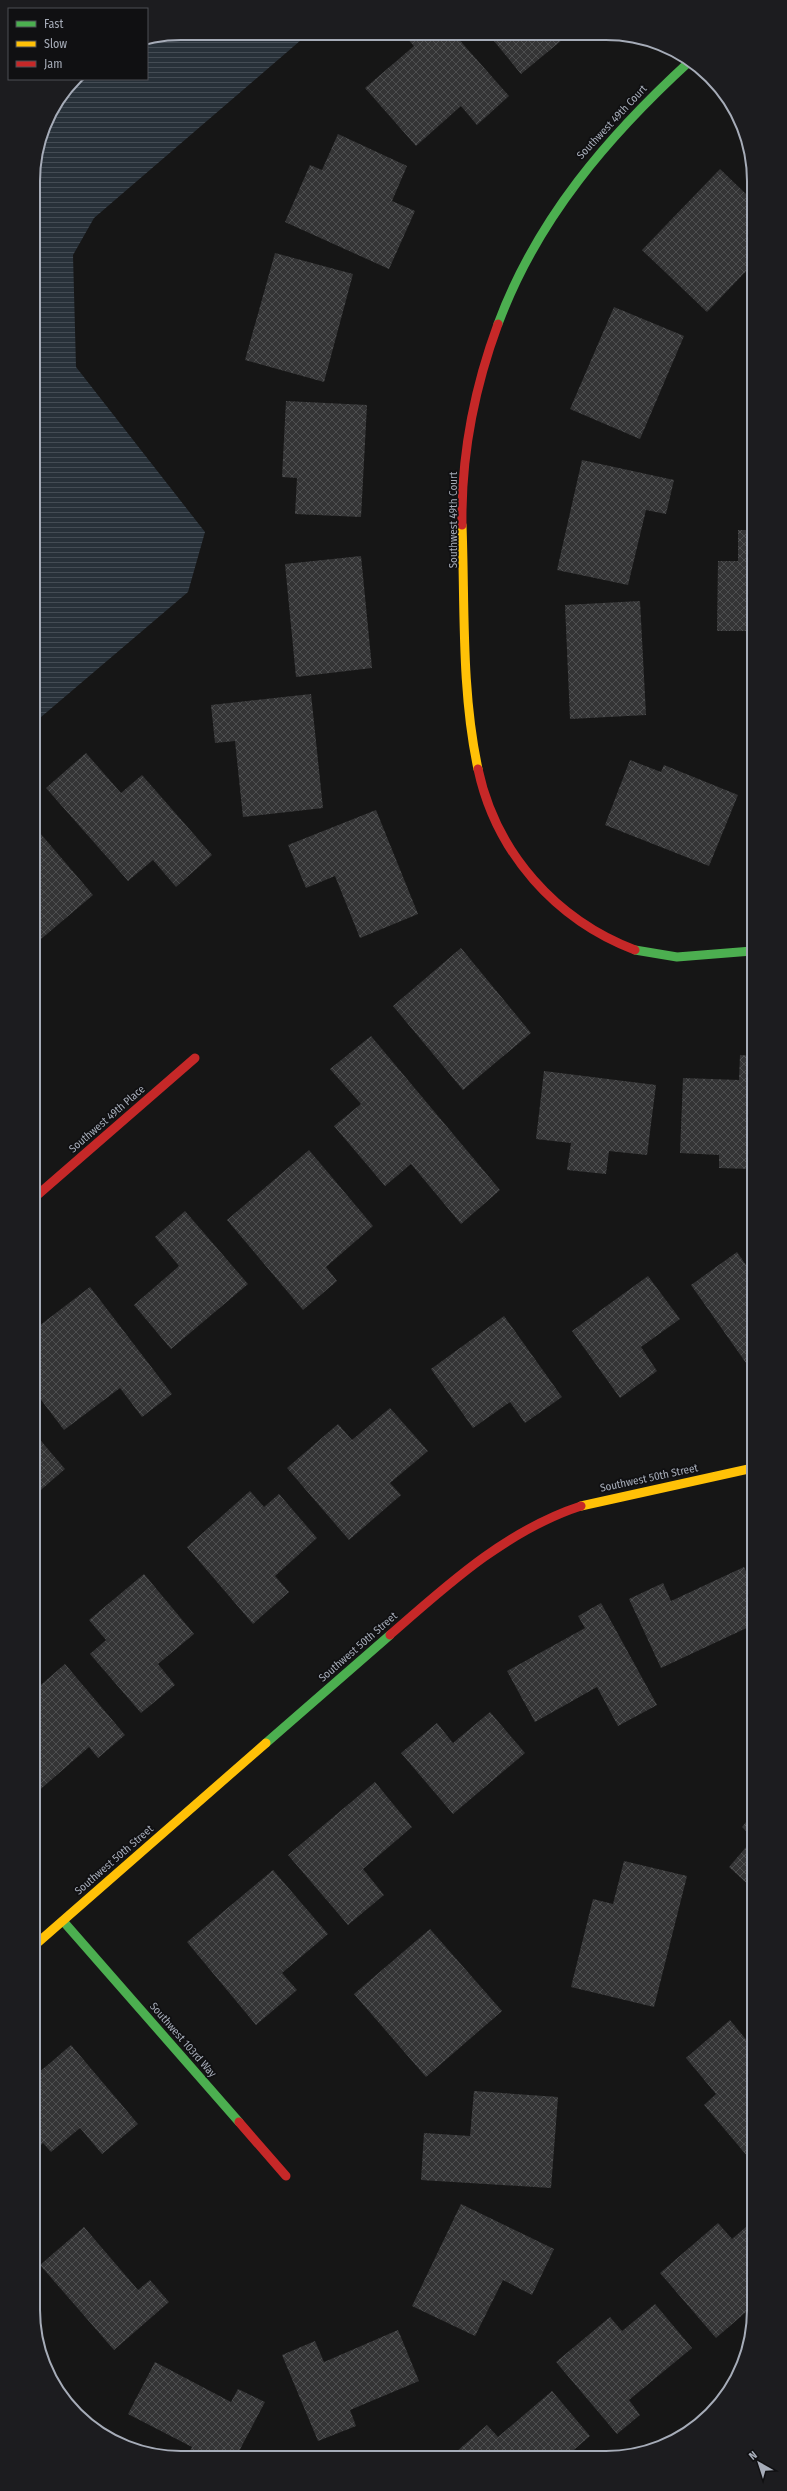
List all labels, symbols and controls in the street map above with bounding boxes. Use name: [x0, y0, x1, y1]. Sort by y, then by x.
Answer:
legend: [8, 8, 148, 80]
text: Fast: [44, 17, 63, 31]
text: Slow: [44, 37, 67, 51]
text: Jam: [44, 57, 62, 71]
street label: Southwest 49th Court: [574, 82, 650, 162]
street label: Southwest 49th Court: [447, 471, 460, 568]
street label: Southwest 49th Place: [66, 1083, 148, 1155]
street label: Southwest 50th Street: [599, 1461, 700, 1495]
street label: Southwest 50th Street: [316, 1609, 400, 1685]
street label: Southwest 50th Street: [72, 1822, 156, 1898]
street label: Southwest 103rd Way: [147, 2000, 219, 2080]
north arrow: [739, 2443, 779, 2483]
text: N: [746, 2448, 760, 2463]

